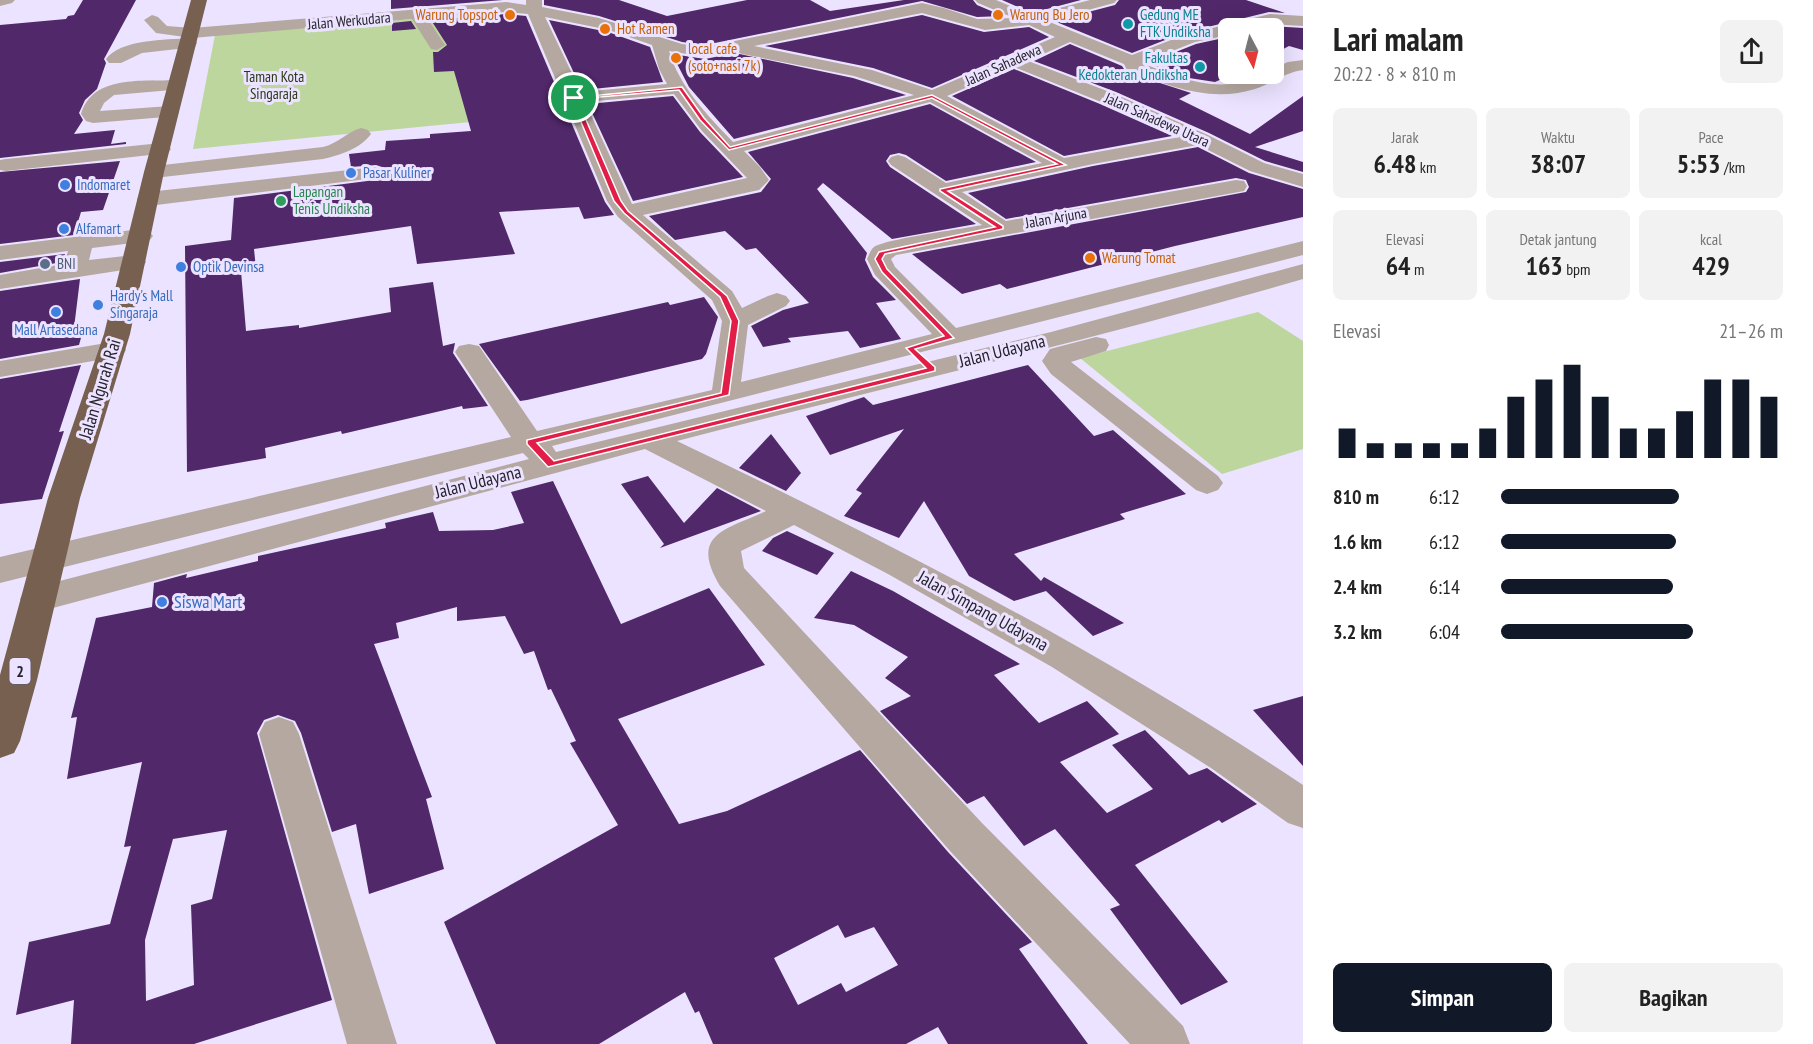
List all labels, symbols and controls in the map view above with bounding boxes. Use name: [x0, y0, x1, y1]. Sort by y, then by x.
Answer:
place label: Warung Topspot: [416, 5, 498, 24]
place label: Warung Bu Jero: [1010, 5, 1090, 24]
place label: Gedung ME FTK Undiksha: [1140, 5, 1211, 41]
street label: Jalan Werkudara: [306, 7, 391, 34]
marker: Warung Topspot: [503, 8, 517, 22]
marker: Warung Bu Jero: [991, 8, 1005, 22]
marker: Gedung ME FTK Undiksha: [1121, 17, 1135, 31]
text: Lari malam: [1333, 17, 1464, 60]
north arrow: [1218, 18, 1284, 84]
map controls: [1218, 18, 1284, 84]
place label: Hot Ramen: [617, 19, 675, 38]
button: share: [1720, 20, 1783, 83]
marker: Hot Ramen: [598, 22, 612, 36]
place label: local cafe (soto+nasi 7k): [688, 39, 760, 75]
street label: Jalan Sahadewa: [961, 39, 1044, 90]
place label: Fakultas Kedokteran Undiksha: [1078, 48, 1188, 84]
marker: local cafe (soto+nasi 7k): [669, 51, 683, 65]
marker: Fakultas Kedokteran Undiksha: [1193, 60, 1207, 74]
text: 20:22 · 8 × 810 m: [1333, 61, 1456, 87]
park label: Taman Kota Singaraja: [244, 67, 304, 103]
pin: [548, 72, 599, 123]
icon: arrive: [557, 81, 590, 114]
street label: Jalan Sahadewa Utara: [1101, 88, 1212, 151]
text: Jarak: [1391, 127, 1419, 147]
text: Waktu: [1541, 127, 1575, 147]
text: Pace: [1698, 127, 1724, 147]
text: 6.48: [1374, 147, 1416, 180]
text: 38:07: [1530, 147, 1586, 180]
text: 5:53: [1677, 147, 1721, 180]
text: km: [1416, 157, 1436, 177]
text: /km: [1721, 157, 1745, 177]
place label: Pasar Kuliner: [363, 163, 432, 182]
marker: Pasar Kuliner: [344, 166, 358, 180]
place label: Indomaret: [77, 175, 130, 194]
marker: Indomaret: [58, 178, 72, 192]
place label: Lapangan Tenis Undiksha: [293, 182, 370, 218]
marker: Lapangan Tenis Undiksha: [274, 194, 288, 208]
street label: Jalan Arjuna: [1023, 203, 1088, 232]
place label: Alfamart: [76, 219, 121, 238]
marker: Alfamart: [57, 222, 71, 236]
text: Elevasi: [1386, 229, 1424, 249]
text: Detak jantung: [1519, 229, 1597, 249]
text: kcal: [1700, 229, 1722, 249]
place label: Warung Tomat: [1102, 248, 1176, 267]
text: 64: [1386, 249, 1411, 282]
text: 163: [1525, 249, 1563, 282]
text: 429: [1692, 249, 1730, 282]
marker: Warung Tomat: [1083, 251, 1097, 265]
place label: BNI: [57, 254, 76, 273]
marker: BNI: [38, 257, 52, 271]
place label: Optik Devinsa: [193, 257, 264, 276]
text: m: [1411, 259, 1424, 279]
text: bpm: [1563, 259, 1591, 279]
marker: Optik Devinsa: [174, 260, 188, 274]
place label: Hardy's Mall Singaraja: [110, 286, 174, 322]
marker: Hardy's Mall Singaraja: [91, 298, 105, 312]
marker: Mall Artasedana: [49, 305, 63, 319]
text: Elevasi: [1333, 318, 1381, 344]
text: 21–26 m: [1719, 318, 1783, 344]
place label: Mall Artasedana: [14, 320, 98, 339]
street label: Jalan Udayana: [955, 329, 1047, 373]
street label: Jalan Ngurah Rai: [73, 336, 126, 443]
street label: Jalan Udayana: [431, 460, 523, 504]
text: 810 m: [1333, 484, 1379, 510]
text: 6:12: [1429, 484, 1460, 510]
text: 1.6 km: [1333, 529, 1382, 555]
text: 6:12: [1429, 529, 1460, 555]
street label: Jalan Simpang Udayana: [913, 565, 1053, 656]
text: 2.4 km: [1333, 574, 1382, 600]
text: 6:14: [1429, 574, 1460, 600]
place label: Siswa Mart: [174, 590, 242, 613]
marker: Siswa Mart: [155, 595, 169, 609]
text: 3.2 km: [1333, 619, 1382, 645]
text: 6:04: [1429, 619, 1460, 645]
road number: 2: [10, 658, 31, 684]
button: Simpan: [1333, 963, 1552, 1032]
button: Bagikan: [1564, 963, 1783, 1032]

